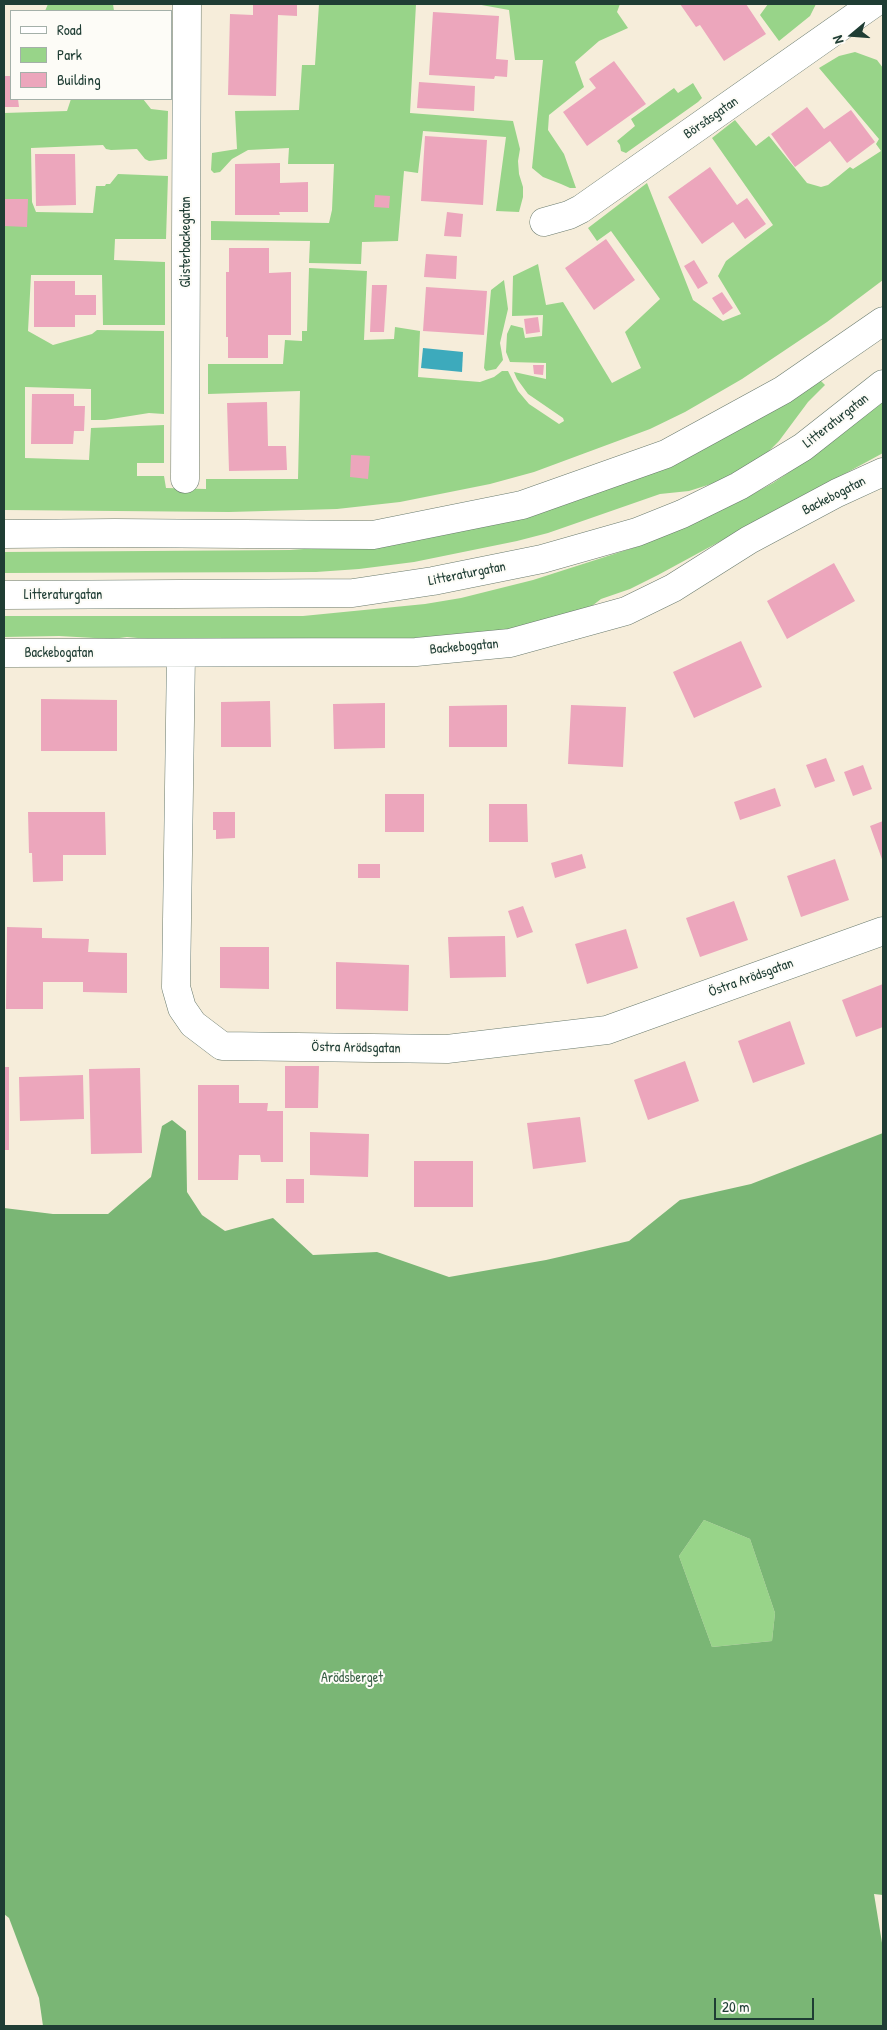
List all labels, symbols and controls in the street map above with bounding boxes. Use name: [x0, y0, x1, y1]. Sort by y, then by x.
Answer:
legend: [10, 10, 172, 100]
north arrow: [827, 10, 877, 60]
text: Road: [57, 19, 82, 40]
text: N: [827, 33, 847, 46]
text: Park: [57, 44, 82, 65]
text: Building: [57, 69, 101, 90]
street label: Börsåsgatan: [680, 93, 742, 143]
street label: Glisterbackegatan: [178, 196, 194, 288]
street label: Litteraturgatan: [800, 390, 872, 452]
street label: Backebogatan: [799, 473, 869, 519]
street label: Litteraturgatan: [427, 558, 507, 590]
street label: Litteraturgatan: [24, 587, 102, 603]
street label: Backebogatan: [429, 636, 499, 658]
street label: Backebogatan: [24, 645, 94, 661]
street label: Östra Arödsgatan: [706, 955, 796, 1001]
street label: Östra Arödsgatan: [311, 1039, 401, 1057]
park label: Arödsberget: [321, 1670, 383, 1686]
scale bar: [717, 1988, 817, 2020]
text: 20 m: [722, 1996, 749, 2017]

